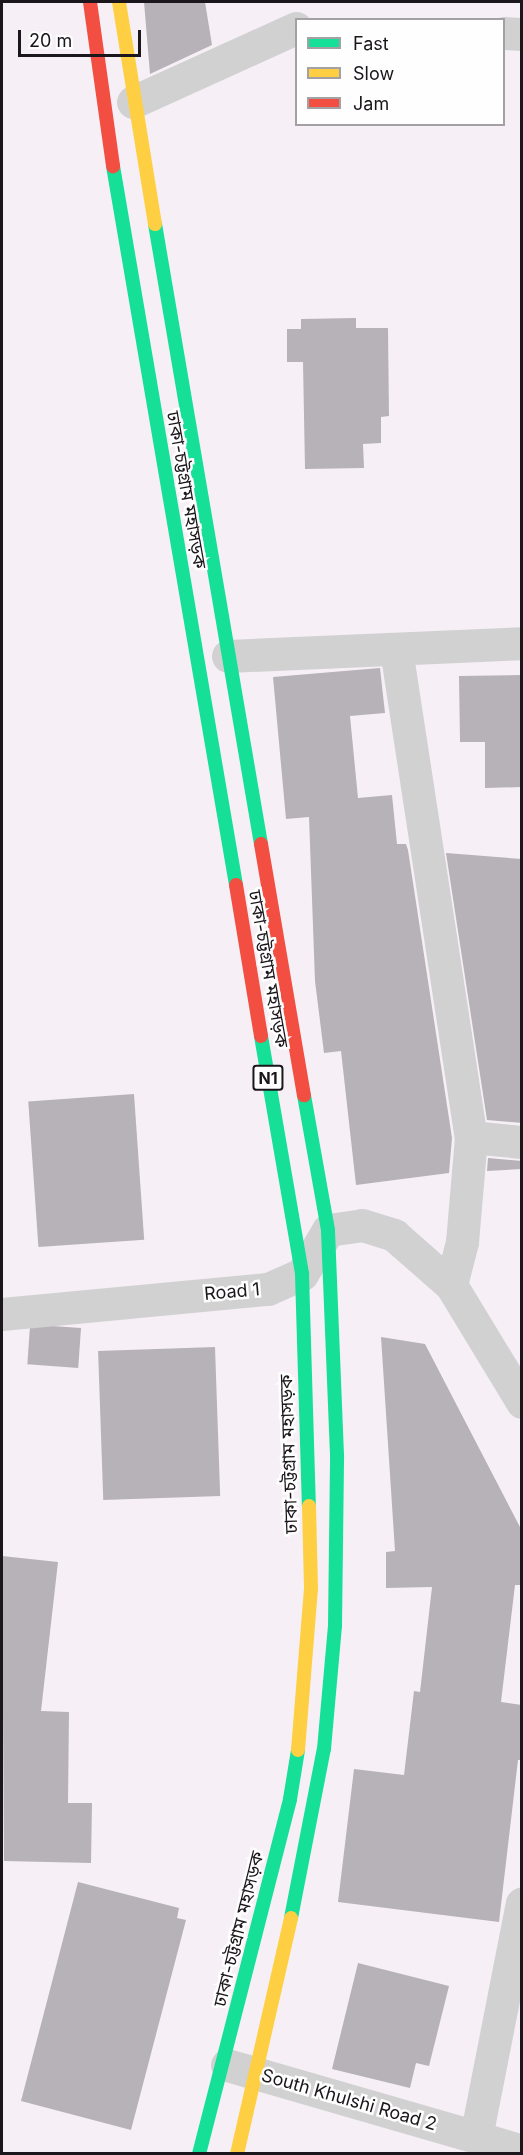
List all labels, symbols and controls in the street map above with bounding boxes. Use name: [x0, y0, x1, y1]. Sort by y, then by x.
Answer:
scale bar: [21, 18, 144, 56]
legend: [295, 18, 505, 126]
text: 20 m: [29, 30, 72, 51]
text: Fast: [353, 33, 389, 54]
text: Slow: [353, 63, 394, 84]
text: Jam: [353, 93, 389, 114]
street label: ঢাকা-চট্টগ্রাম মহাসড়ক: [162, 410, 210, 570]
street label: ঢাকা-চট্টগ্রাম মহাসড়ক: [244, 889, 292, 1049]
road number: N1: [252, 1065, 284, 1091]
street label: Road 1: [203, 1279, 261, 1305]
street label: ঢাকা-চট্টগ্রাম মহাসড়ক: [275, 1374, 303, 1534]
street label: ঢাকা-চট্টগ্রাম মহাসড়ক: [209, 1849, 269, 2009]
street label: South Khulshi Road 2: [259, 2065, 439, 2135]

